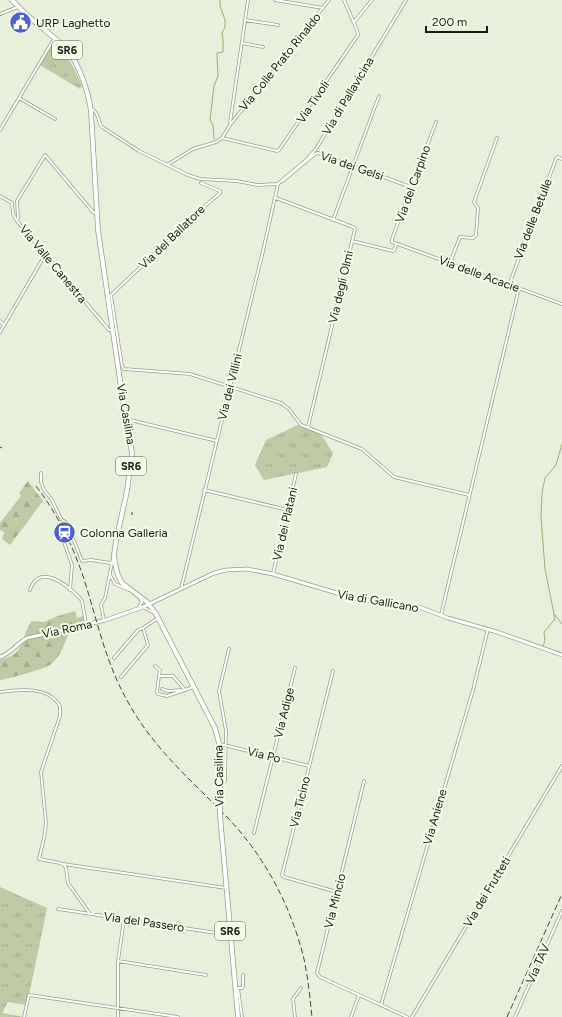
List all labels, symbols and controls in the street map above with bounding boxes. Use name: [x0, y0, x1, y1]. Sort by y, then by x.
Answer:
scale bar: [426, 8, 487, 34]
public building icon: URP Laghetto: [7, 10, 33, 36]
street label: Via Colle Prato Rinaldo: [236, 10, 324, 114]
text: 200 m: [432, 15, 467, 29]
place label: URP Laghetto: [36, 16, 111, 30]
road number: SR6: [52, 41, 82, 59]
street label: Via di Pallavicina: [319, 55, 377, 137]
street label: Via Tivoli: [294, 78, 332, 126]
street label: Via del Carpino: [392, 143, 434, 225]
street label: Via dei Gelsi: [318, 149, 386, 183]
street label: Via delle Betulle: [511, 176, 555, 261]
street label: Via del Ballatore: [136, 202, 208, 272]
street label: Via Valle Canestra: [16, 222, 90, 306]
street label: Via degli Olmi: [326, 249, 356, 325]
street label: Via delle Acacie: [437, 253, 522, 295]
street label: Via dei Villini: [215, 352, 245, 422]
street label: Via Casilina: [114, 382, 138, 446]
road number: SR6: [116, 457, 146, 475]
street label: Via dei Platani: [270, 486, 300, 562]
station icon: Colonna Galleria: [52, 520, 78, 546]
place label: Colonna Galleria: [80, 526, 168, 540]
street label: Via di Gallicano: [336, 587, 420, 615]
street label: Via Roma: [41, 617, 93, 641]
street label: Via Adige: [271, 686, 297, 740]
street label: Via Po: [246, 744, 282, 766]
street label: Via Casilina: [211, 745, 227, 807]
street label: Via Ticino: [287, 775, 313, 829]
street label: Via Aniene: [420, 787, 450, 847]
street label: Via dei Frutteti: [461, 854, 513, 930]
street label: Via Mincio: [321, 872, 349, 930]
street label: Via del Passero: [103, 909, 185, 935]
road number: SR6: [215, 922, 245, 940]
street label: Via TAV: [523, 941, 553, 986]

